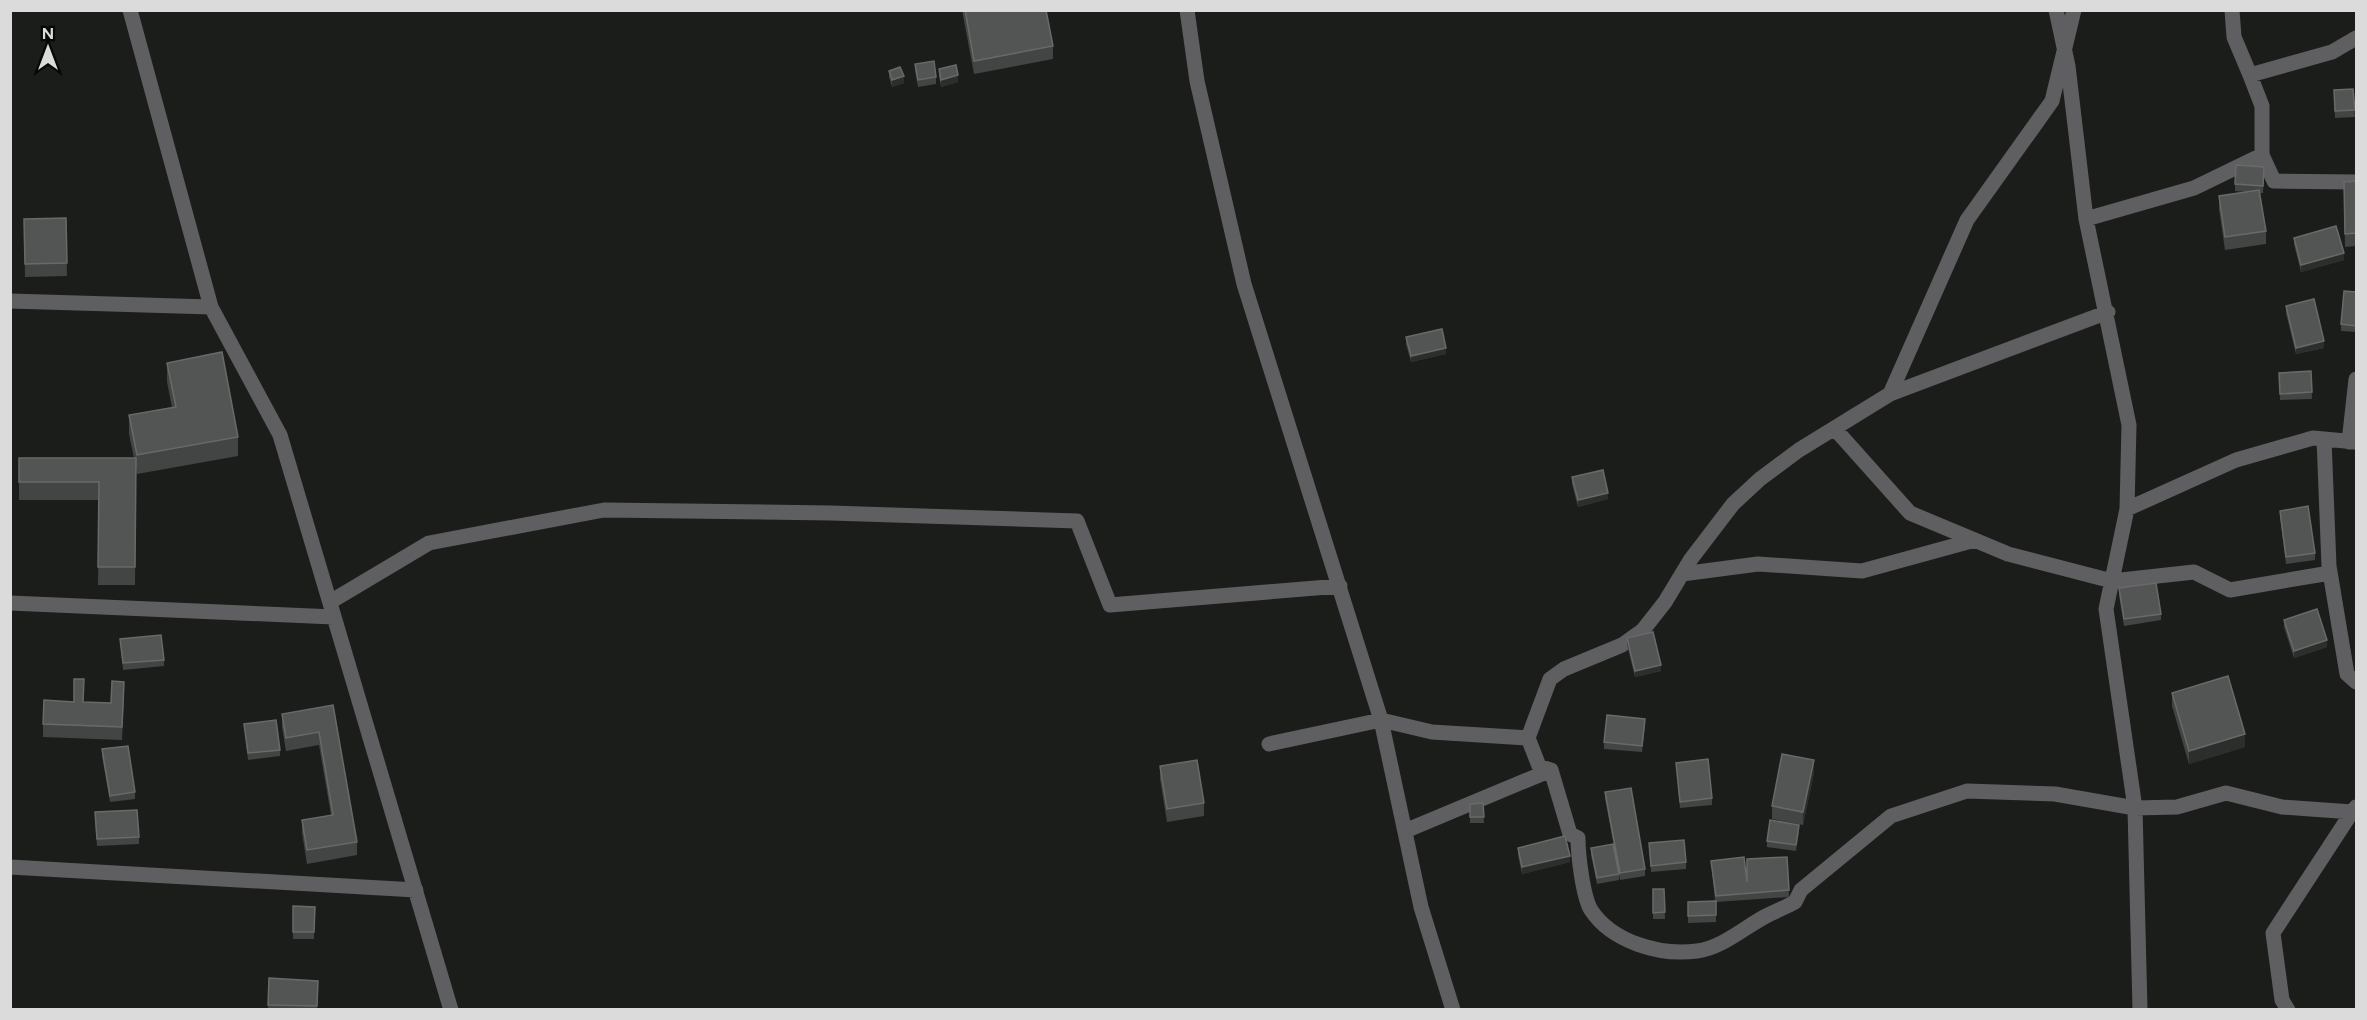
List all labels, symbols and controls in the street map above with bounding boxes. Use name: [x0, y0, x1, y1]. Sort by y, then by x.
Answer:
north arrow: [18, 18, 78, 78]
text: N: [42, 24, 54, 43]

